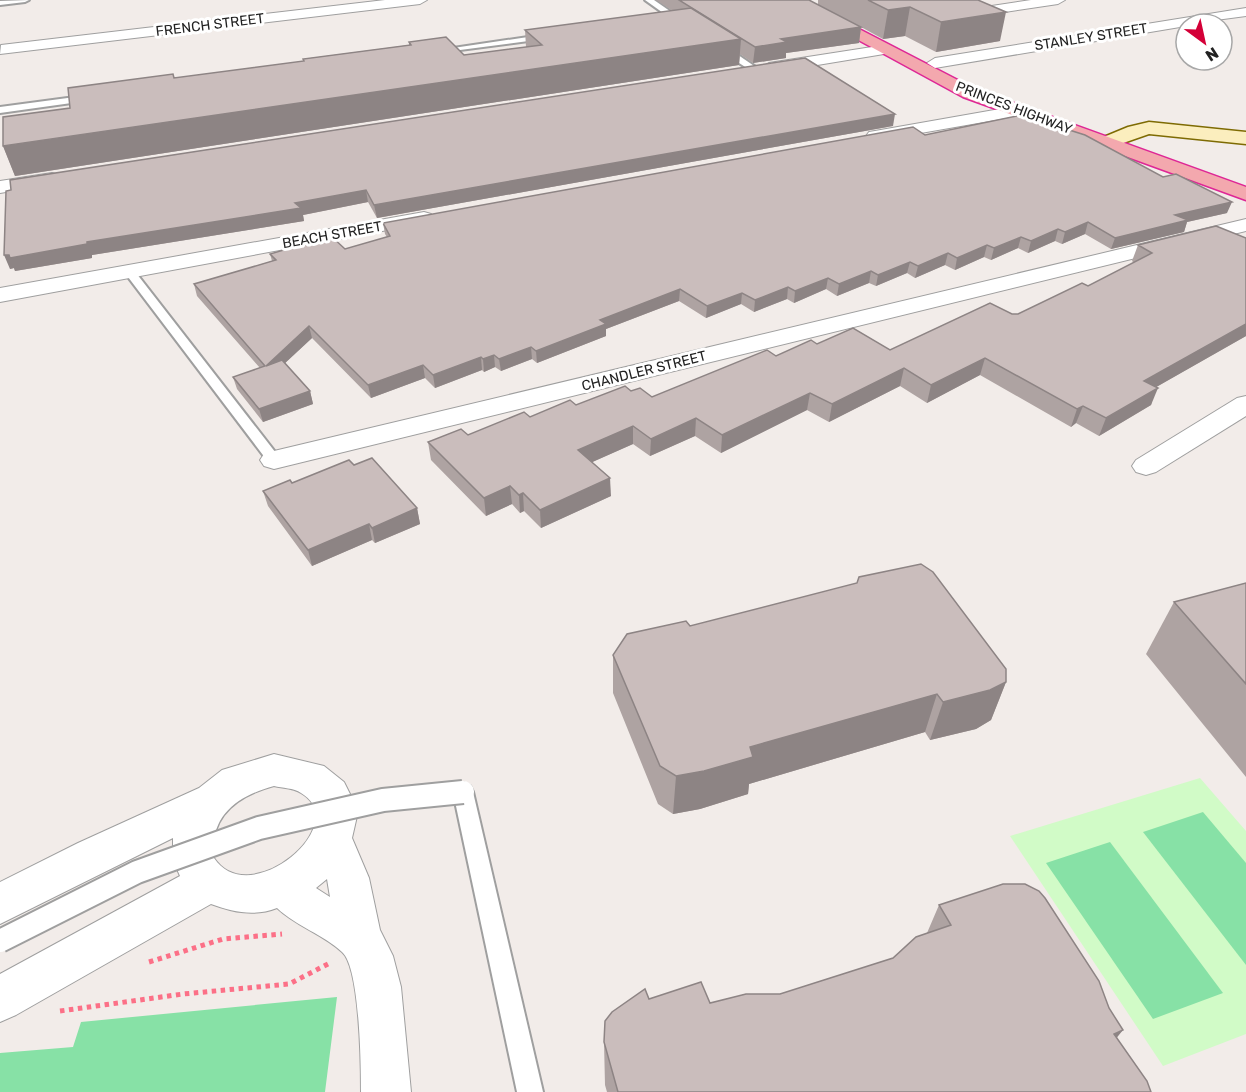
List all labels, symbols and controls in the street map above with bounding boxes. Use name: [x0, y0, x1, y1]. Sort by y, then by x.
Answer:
street label: FRENCH STREET: [155, 10, 265, 40]
north arrow: [1174, 12, 1234, 72]
street label: STANLEY STREET: [1033, 20, 1149, 54]
text: N: [1202, 43, 1222, 65]
street label: PRINCES HIGHWAY: [953, 78, 1075, 138]
street label: BEACH STREET: [281, 218, 383, 252]
street label: CHANDLER STREET: [580, 347, 708, 395]

